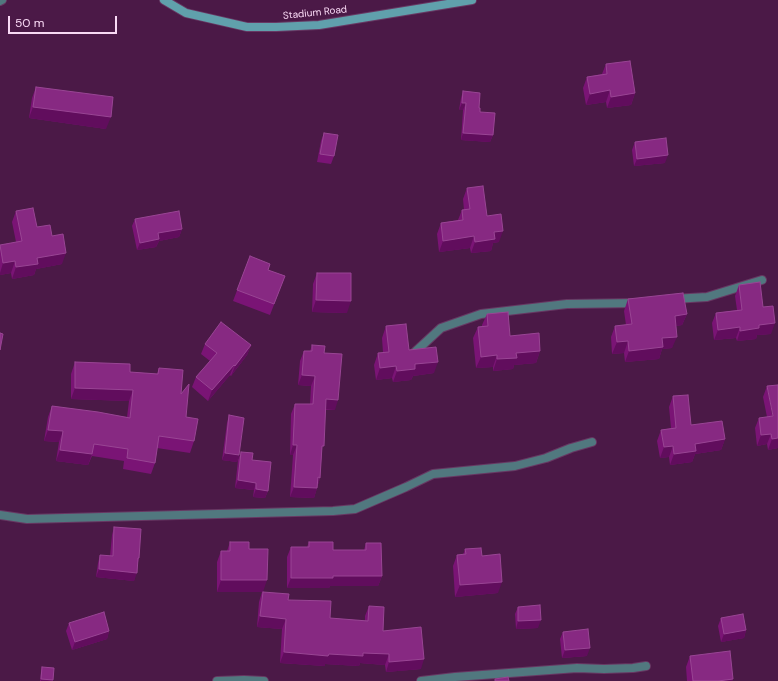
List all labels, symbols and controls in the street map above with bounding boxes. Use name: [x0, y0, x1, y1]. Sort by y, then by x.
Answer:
street label: Stadium Road: [282, 4, 348, 22]
scale bar: [10, 8, 119, 34]
text: 50 m: [15, 15, 44, 31]

